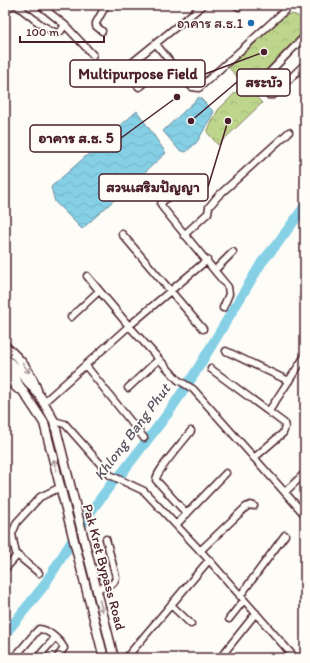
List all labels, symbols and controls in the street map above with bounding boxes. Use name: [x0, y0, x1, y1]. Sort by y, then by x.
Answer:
place label: อาคาร ส.ธ.1: [177, 15, 243, 32]
scale bar: [20, 18, 104, 44]
marker: อาคาร ส.ธ.1: [246, 18, 256, 28]
text: 100 m: [26, 25, 59, 39]
callout: Multipurpose Field: [70, 60, 205, 87]
text: Multipurpose Field: [78, 65, 199, 84]
callout: สระบัว: [237, 69, 290, 96]
text: สระบัว: [245, 73, 283, 91]
callout: อาคาร ส.ธ. 5: [30, 125, 121, 152]
text: อาคาร ส.ธ. 5: [38, 129, 114, 147]
callout: สวนเสริมปัญญา: [99, 174, 208, 201]
text: สวนเสริมปัญญา: [106, 178, 200, 196]
one-way arrow: [22, 362, 30, 373]
water label: Khlong Bang Phut: [90, 379, 175, 484]
one-way arrow: [51, 459, 58, 472]
street label: Pak Kret Bypass Road: [79, 502, 129, 632]
one-way arrow: [97, 599, 105, 612]

